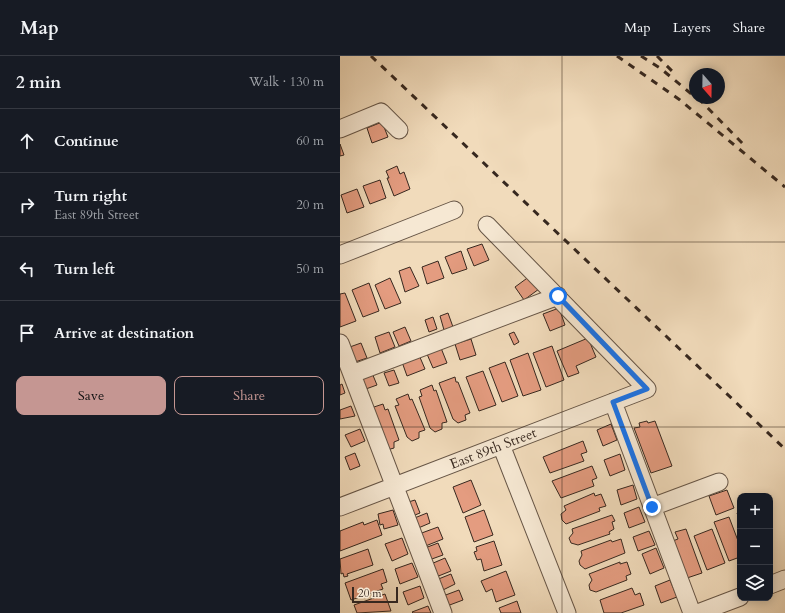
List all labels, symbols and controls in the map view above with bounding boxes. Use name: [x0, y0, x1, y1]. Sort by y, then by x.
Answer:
text: Map: [20, 15, 59, 41]
text: Map: [624, 18, 651, 37]
text: Layers: [673, 18, 711, 37]
text: Share: [733, 18, 765, 37]
north arrow: [689, 68, 725, 104]
text: 2 min: [16, 71, 61, 94]
text: Walk · 130 m: [249, 73, 324, 91]
icon: ahead: [16, 130, 38, 152]
text: Continue: [54, 131, 119, 151]
text: 60 m: [296, 132, 324, 150]
text: Turn right: [54, 186, 127, 206]
icon: right: [16, 194, 38, 216]
text: 20 m: [296, 196, 324, 214]
text: East 89th Street: [54, 206, 139, 224]
icon: left: [16, 258, 38, 280]
text: Turn left: [54, 259, 115, 279]
text: 50 m: [296, 260, 324, 278]
route start: [549, 287, 567, 305]
icon: arrive: [16, 322, 38, 344]
text: Arrive at destination: [54, 323, 194, 343]
button: Save: [16, 376, 166, 415]
button: Share: [174, 376, 324, 415]
street label: East 89th Street: [447, 423, 540, 474]
map controls: [737, 493, 773, 601]
button: +: [737, 493, 773, 529]
route end: [643, 498, 661, 516]
button: −: [737, 529, 773, 565]
button: layers: [737, 565, 773, 601]
scale bar: [352, 585, 398, 604]
text: 20 m: [358, 586, 382, 601]

